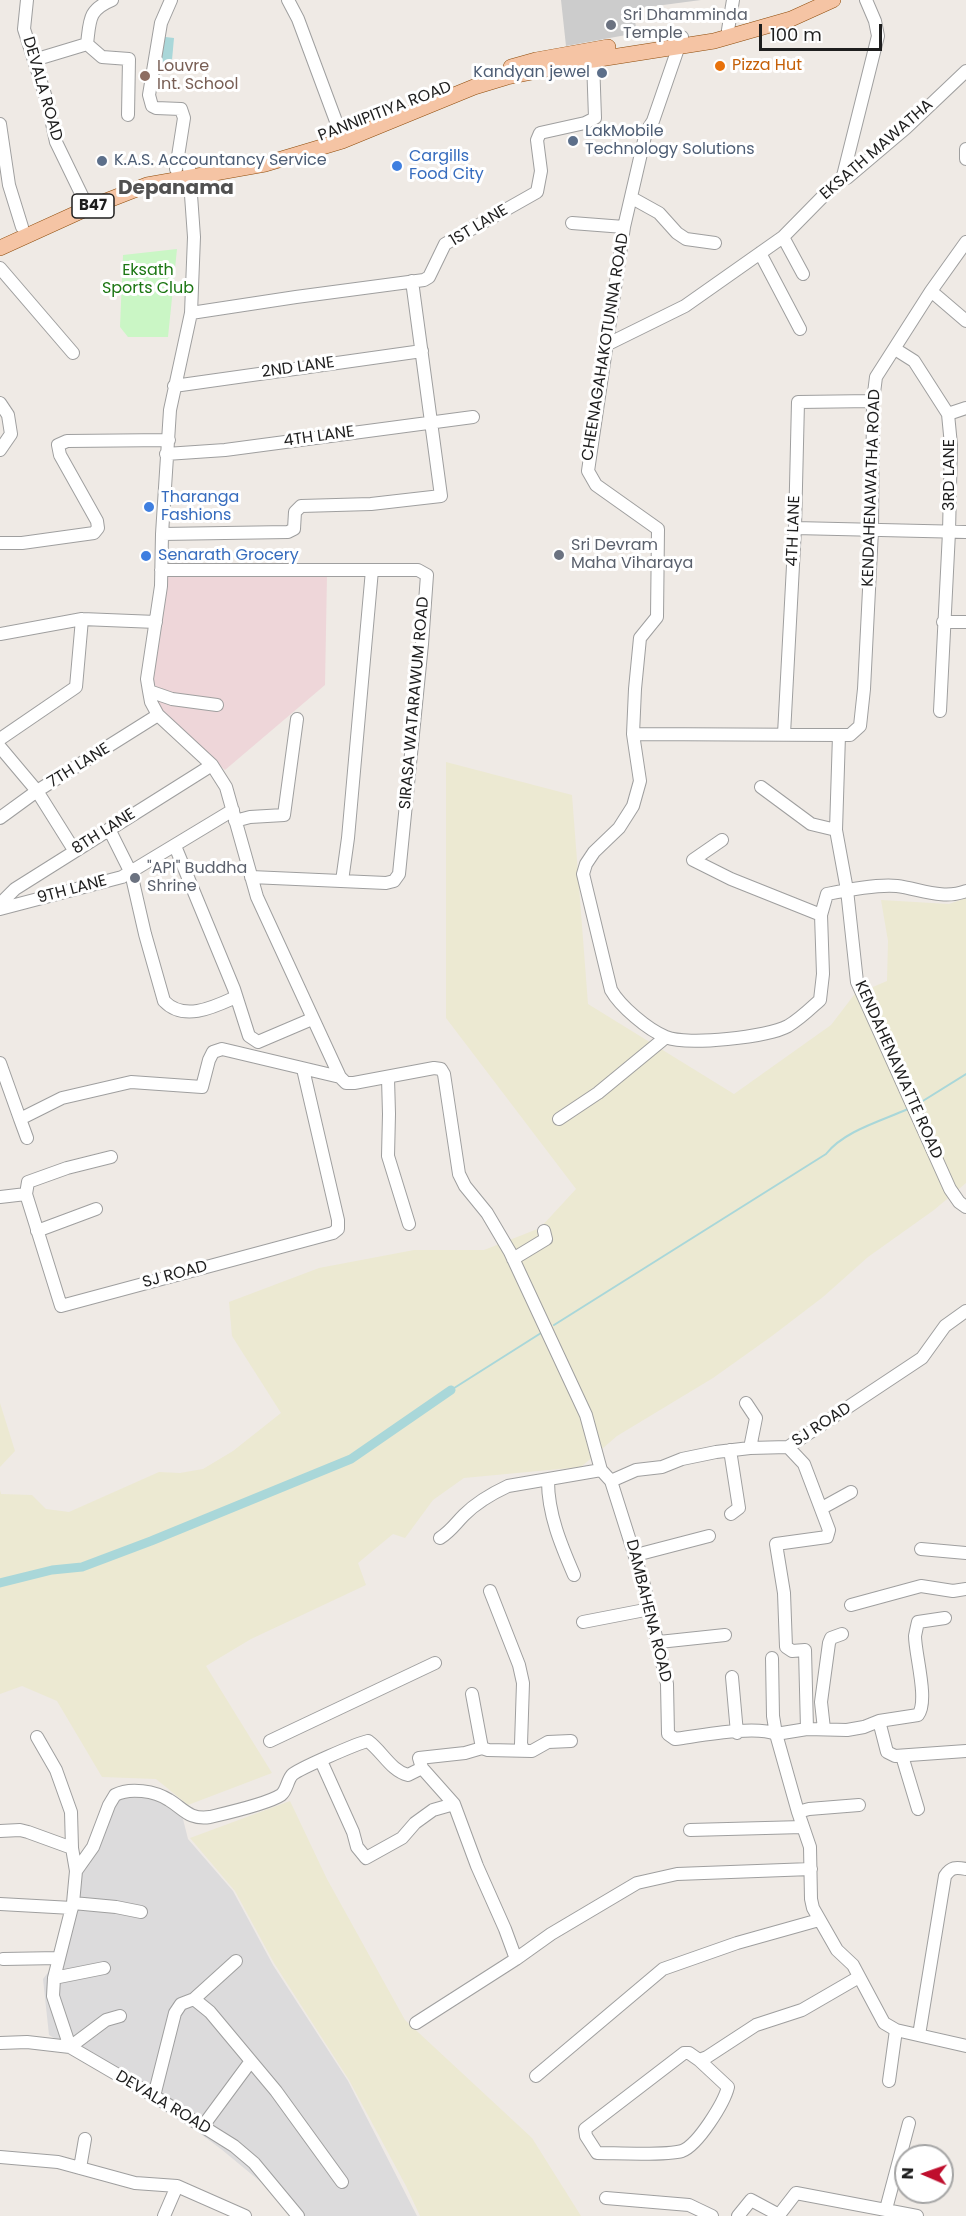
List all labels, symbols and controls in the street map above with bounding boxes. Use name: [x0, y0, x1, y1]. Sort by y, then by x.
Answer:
place label: Sri Dhamminda Temple: [623, 6, 748, 44]
scale bar: [762, 12, 885, 50]
marker: Sri Dhamminda Temple: [604, 18, 618, 32]
text: 100 m: [770, 22, 822, 47]
street label: DEVALA ROAD: [18, 35, 66, 143]
place label: Pizza Hut: [732, 56, 802, 76]
place label: Louvre Int. School: [157, 57, 238, 95]
marker: Pizza Hut: [713, 59, 727, 73]
place label: Kandyan jewel: [473, 63, 590, 83]
marker: Kandyan jewel: [595, 66, 609, 80]
marker: Louvre Int. School: [138, 69, 152, 83]
street label: PANNIPITIYA ROAD: [316, 78, 454, 146]
street label: EKSATH MAWATHA: [817, 96, 937, 204]
place label: LakMobile Technology Solutions: [585, 122, 755, 160]
marker: LakMobile Technology Solutions: [566, 134, 580, 148]
place label: Cargills Food City: [409, 147, 484, 185]
place label: K.A.S. Accountancy Service: [114, 151, 327, 171]
marker: K.A.S. Accountancy Service: [95, 154, 109, 168]
marker: Cargills Food City: [390, 159, 404, 173]
district label: Depanama: [118, 177, 234, 201]
road number: B47: [72, 194, 114, 218]
street label: 1ST LANE: [446, 201, 512, 251]
street label: CHEENAGAHAKOTUNNA ROAD: [578, 232, 634, 462]
park label: Eksath Sports Club: [102, 261, 194, 299]
street label: 2ND LANE: [260, 353, 336, 383]
street label: KENDAHENAWATHA ROAD: [859, 389, 885, 587]
street label: 4TH LANE: [282, 423, 356, 451]
street label: 3RD LANE: [940, 439, 960, 511]
place label: Tharanga Fashions: [161, 488, 239, 526]
street label: 4TH LANE: [783, 495, 805, 567]
marker: Tharanga Fashions: [142, 500, 156, 514]
place label: Sri Devram Maha Viharaya: [571, 536, 693, 574]
place label: Senarath Grocery: [158, 546, 299, 566]
marker: Sri Devram Maha Viharaya: [552, 548, 566, 562]
marker: Senarath Grocery: [139, 549, 153, 563]
street label: SIRASA WATARAWUM ROAD: [396, 596, 434, 810]
street label: 7TH LANE: [44, 739, 114, 793]
street label: 8TH LANE: [69, 805, 139, 859]
place label: "API" Buddha Shrine: [147, 859, 247, 897]
marker: "API" Buddha Shrine: [128, 871, 142, 885]
street label: 9TH LANE: [35, 872, 109, 908]
street label: KENDAHENAWATTE ROAD: [850, 978, 946, 1162]
street label: SJ ROAD: [140, 1257, 210, 1293]
street label: SJ ROAD: [789, 1399, 855, 1451]
street label: DAMBAHENA ROAD: [621, 1538, 675, 1684]
street label: DEVALA ROAD: [112, 2067, 214, 2139]
north arrow: [894, 2144, 954, 2204]
text: N: [896, 2167, 919, 2180]

